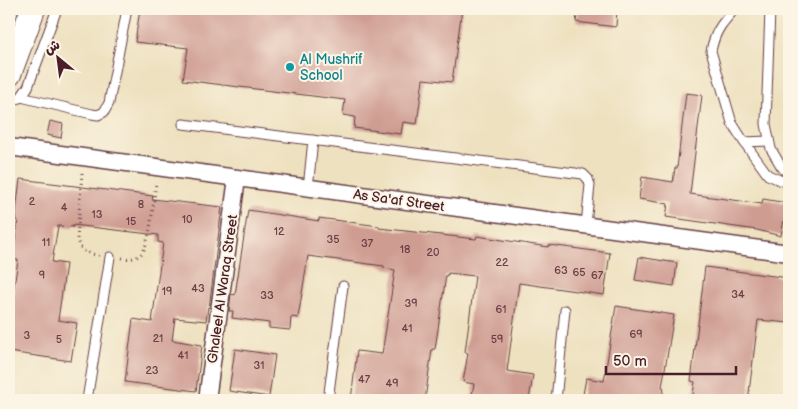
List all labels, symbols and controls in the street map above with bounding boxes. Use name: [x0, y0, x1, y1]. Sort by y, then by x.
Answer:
north arrow: [32, 32, 82, 82]
text: ش: [41, 36, 63, 58]
place label: Al Mushrif School: [300, 51, 363, 84]
marker: Al Mushrif School: [284, 61, 296, 73]
street label: As Sa'af Street: [352, 186, 446, 215]
house number: 2: [29, 195, 36, 208]
house number: 8: [138, 198, 144, 211]
house number: 4: [61, 201, 68, 214]
house number: 13: [91, 208, 103, 221]
house number: 10: [182, 213, 193, 226]
street label: Ghaleel Al Waraq Street: [204, 213, 241, 365]
house number: 15: [126, 215, 136, 228]
house number: 12: [274, 225, 285, 238]
house number: 35: [326, 233, 340, 246]
house number: 11: [42, 236, 50, 249]
house number: 37: [361, 237, 374, 250]
house number: 18: [400, 243, 410, 256]
house number: 20: [427, 246, 440, 259]
house number: 22: [496, 256, 509, 269]
house number: 63: [554, 264, 568, 277]
house number: 65: [572, 266, 586, 279]
house number: 9: [39, 269, 45, 282]
house number: 67: [591, 269, 604, 282]
house number: 43: [191, 282, 205, 295]
house number: 19: [162, 285, 172, 298]
house number: 34: [731, 288, 745, 301]
house number: 33: [260, 289, 274, 302]
house number: 39: [404, 297, 418, 310]
house number: 61: [496, 303, 506, 316]
house number: 41: [402, 322, 412, 335]
house number: 69: [629, 328, 643, 341]
house number: 3: [24, 329, 31, 342]
house number: 21: [153, 332, 163, 345]
house number: 5: [56, 333, 62, 346]
house number: 59: [491, 333, 503, 346]
scale bar: [606, 344, 736, 376]
house number: 41: [178, 349, 188, 362]
text: 50 m: [613, 352, 647, 371]
house number: 31: [253, 359, 265, 372]
house number: 23: [145, 364, 159, 377]
house number: 47: [358, 373, 371, 386]
house number: 49: [385, 377, 399, 390]

